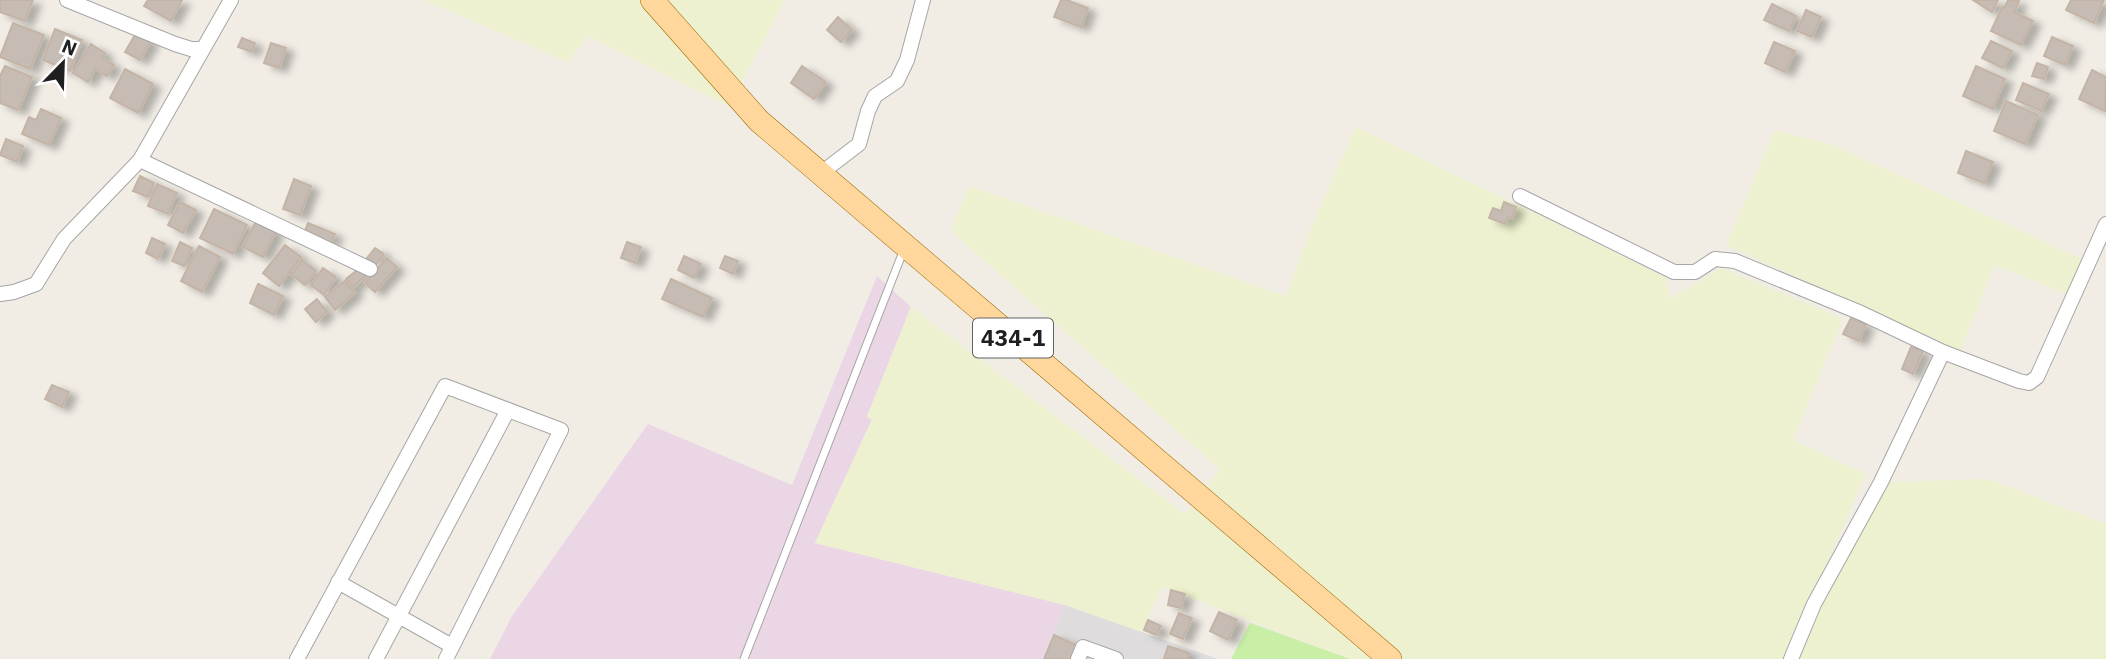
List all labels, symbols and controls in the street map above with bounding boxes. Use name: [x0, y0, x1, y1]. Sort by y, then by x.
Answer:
north arrow: [28, 28, 98, 98]
text: N: [59, 34, 81, 61]
road number: 434-1: [973, 318, 1053, 358]

